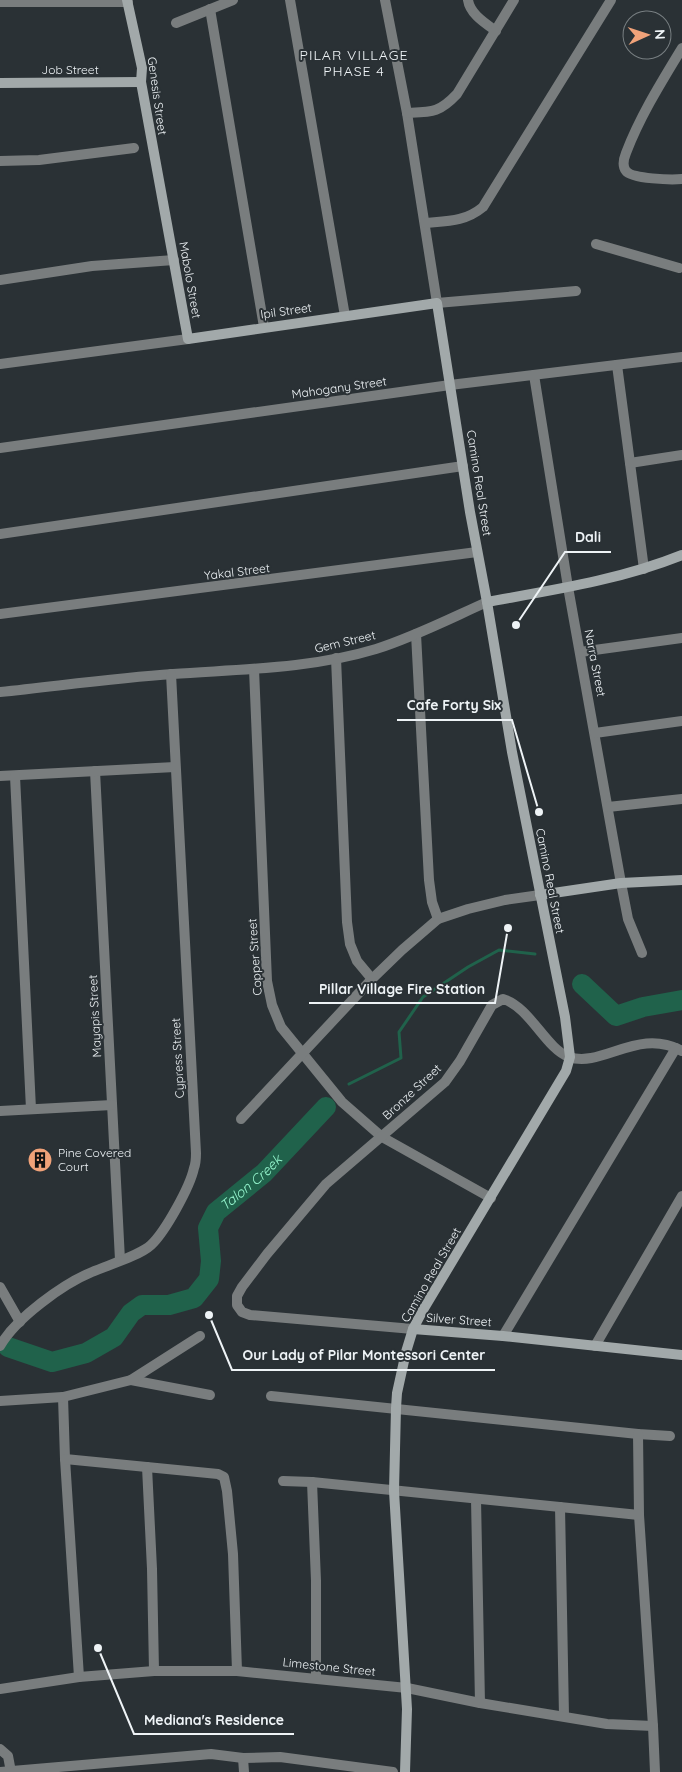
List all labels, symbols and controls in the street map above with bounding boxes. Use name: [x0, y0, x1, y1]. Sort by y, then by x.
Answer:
north arrow: [622, 10, 672, 60]
text: N: [651, 29, 669, 40]
district label: PILAR VILLAGE PHASE 4: [300, 46, 408, 80]
street label: Genesis Street: [145, 56, 170, 136]
street label: Job Street: [41, 62, 99, 77]
street label: Mabolo Street: [176, 240, 205, 319]
street label: Ipil Street: [259, 299, 313, 322]
street label: Mahogany Street: [290, 373, 387, 402]
street label: Camino Real Street: [464, 429, 495, 537]
callout: Dali: [565, 523, 611, 552]
text: Dali: [575, 528, 601, 546]
street label: Yakal Street: [203, 560, 271, 583]
street label: Gem Street: [313, 627, 377, 656]
street label: Narra Street: [582, 628, 609, 698]
callout: Cafe Forty Six: [397, 691, 512, 720]
text: Cafe Forty Six: [407, 696, 501, 714]
street label: Camino Real Street: [533, 827, 568, 935]
street label: Copper Street: [244, 918, 265, 996]
street label: Mayapis Street: [85, 974, 104, 1058]
callout: Pillar Village Fire Station: [309, 974, 495, 1003]
text: Pillar Village Fire Station: [319, 980, 485, 998]
street label: Cypress Street: [168, 1017, 187, 1099]
street label: Bronze Street: [379, 1061, 444, 1123]
place label: Pine Covered Court: [58, 1145, 131, 1174]
building icon: Pine Covered Court: [27, 1147, 53, 1173]
water label: Talon Creek: [216, 1150, 287, 1214]
street label: Camino Real Street: [397, 1225, 464, 1325]
street label: Silver Street: [426, 1310, 492, 1329]
callout: Our Lady of Pilar Montessori Center: [232, 1341, 495, 1370]
text: Our Lady of Pilar Montessori Center: [243, 1346, 485, 1364]
street label: Limestone Street: [282, 1654, 376, 1679]
callout: Mediana's Residence: [134, 1705, 294, 1734]
text: Mediana's Residence: [144, 1711, 284, 1729]

